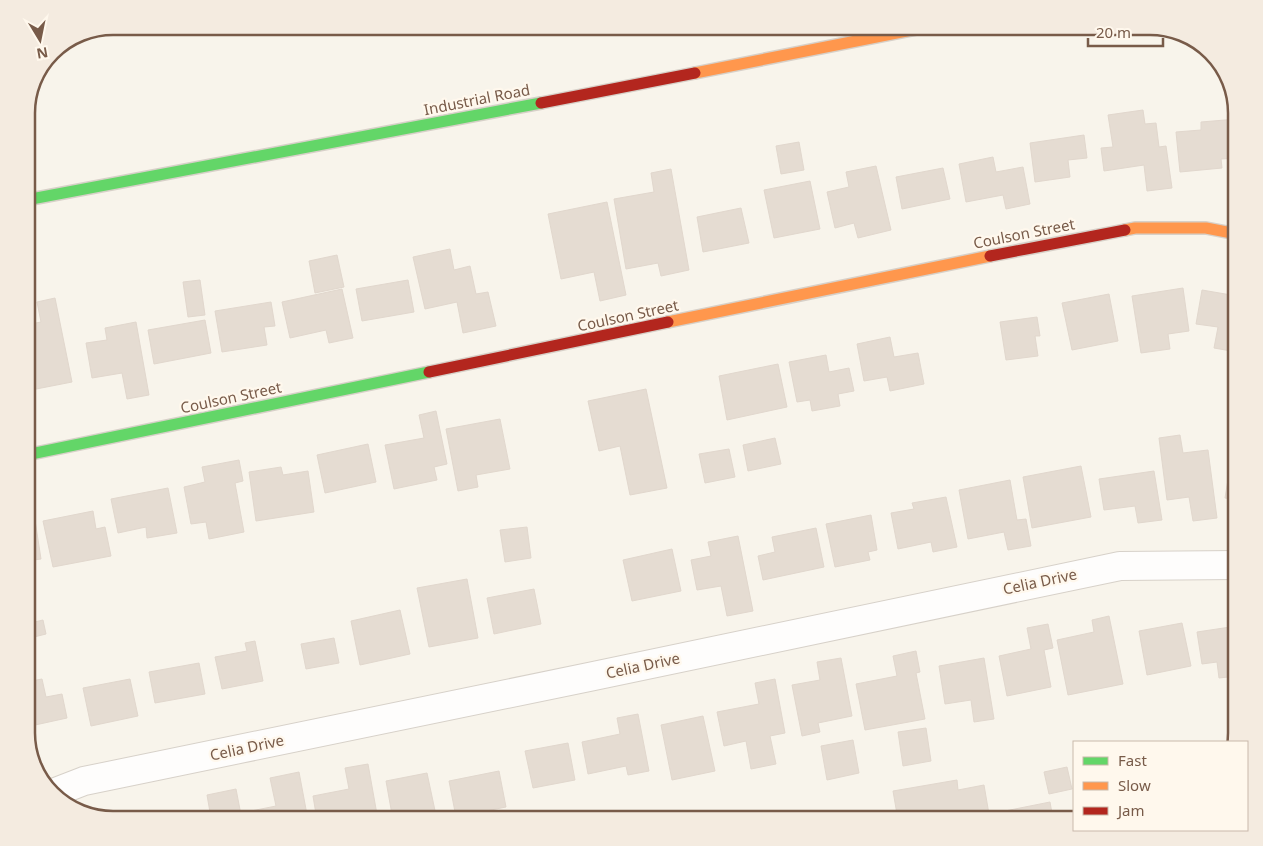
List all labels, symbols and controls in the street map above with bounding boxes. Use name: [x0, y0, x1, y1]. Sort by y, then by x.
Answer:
north arrow: [15, 15, 65, 65]
scale bar: [1088, 15, 1163, 47]
text: 20 m: [1096, 22, 1131, 42]
text: N: [35, 43, 50, 64]
street label: Industrial Road: [422, 79, 532, 119]
street label: Coulson Street: [971, 213, 1077, 253]
street label: Coulson Street: [575, 294, 681, 336]
street label: Coulson Street: [178, 376, 284, 418]
street label: Celia Drive: [1001, 563, 1079, 599]
street label: Celia Drive: [604, 647, 682, 683]
street label: Celia Drive: [208, 729, 286, 765]
legend: [1073, 741, 1248, 831]
text: Fast: [1118, 750, 1147, 770]
text: Slow: [1118, 775, 1151, 795]
text: Jam: [1116, 800, 1145, 820]

